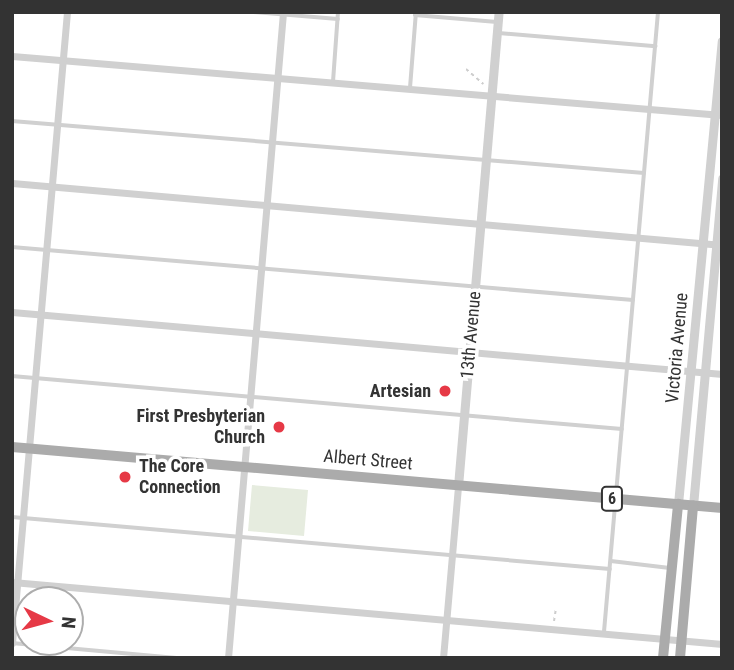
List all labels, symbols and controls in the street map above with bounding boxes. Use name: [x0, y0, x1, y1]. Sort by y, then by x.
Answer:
street label: 13th Avenue: [456, 290, 486, 380]
street label: Victoria Avenue: [661, 292, 693, 404]
place label: Artesian: [370, 380, 431, 402]
marker: Artesian: [437, 383, 453, 399]
place label: First Presbyterian Church: [136, 406, 265, 448]
marker: First Presbyterian Church: [271, 419, 287, 435]
street label: Albert Street: [323, 445, 413, 475]
place label: The Core Connection: [139, 456, 221, 498]
marker: The Core Connection: [117, 469, 133, 485]
road number: 6: [600, 486, 624, 512]
north arrow: [14, 586, 84, 656]
text: N: [56, 616, 80, 629]

